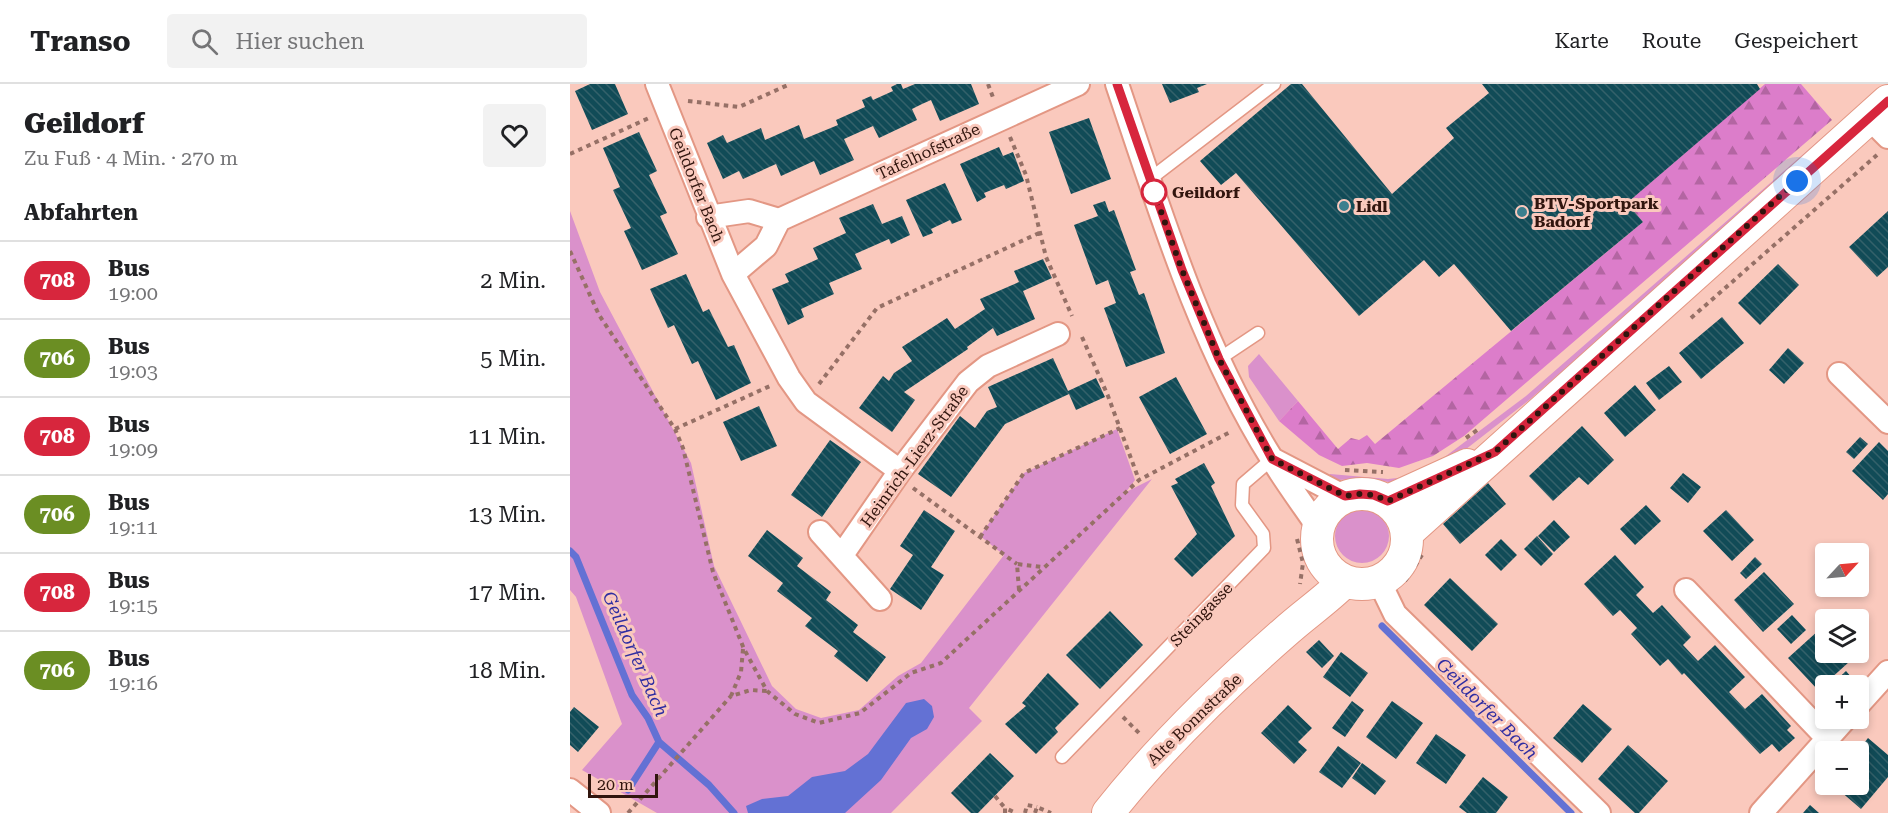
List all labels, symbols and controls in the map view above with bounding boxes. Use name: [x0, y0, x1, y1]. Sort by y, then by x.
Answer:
search box: [167, 14, 587, 68]
text: Transo: [30, 25, 131, 58]
icon: search: [188, 25, 221, 58]
text: Hier suchen: [236, 29, 364, 54]
text: Karte: [1554, 29, 1609, 53]
text: Route: [1642, 29, 1701, 53]
text: Gespeichert: [1734, 29, 1858, 53]
button: heart: [483, 104, 546, 167]
text: Geildorf: [24, 107, 144, 140]
street label: Tafelhofstraße: [874, 119, 983, 184]
street label: Geildorfer Bach: [665, 125, 728, 245]
text: Zu Fuß · 4 Min. · 270 m: [24, 146, 238, 170]
your location: [1782, 166, 1812, 196]
marker: Geildorf: [1141, 179, 1167, 205]
place label: Geildorf: [1172, 183, 1241, 202]
place label: BTV-Sportpark Badorf: [1534, 194, 1659, 231]
place label: Lidl: [1356, 197, 1388, 216]
marker: Lidl: [1337, 199, 1351, 213]
text: Abfahrten: [24, 200, 138, 225]
marker: BTV-Sportpark Badorf: [1515, 205, 1529, 219]
text: Bus: [108, 256, 150, 281]
text: 708: [39, 268, 75, 292]
text: 2 Min.: [480, 268, 546, 293]
text: 19:00: [108, 281, 158, 305]
text: Bus: [108, 334, 150, 359]
text: 706: [39, 346, 75, 370]
text: 5 Min.: [480, 346, 546, 371]
text: 19:03: [108, 359, 158, 383]
street label: Heinrich-Lierz-Straße: [857, 382, 972, 531]
text: Bus: [108, 412, 150, 437]
text: 708: [39, 424, 75, 448]
text: 11 Min.: [468, 424, 546, 449]
text: 19:09: [108, 437, 158, 461]
text: Bus: [108, 490, 150, 515]
text: 706: [39, 502, 75, 526]
text: 13 Min.: [468, 502, 546, 527]
text: 19:11: [108, 515, 158, 539]
north arrow: [1815, 543, 1869, 597]
map controls: [1815, 543, 1869, 795]
text: Bus: [108, 568, 150, 593]
street label: Steingasse: [1166, 578, 1237, 650]
text: 708: [39, 580, 75, 604]
text: 17 Min.: [468, 580, 546, 605]
water label: Geildorfer Bach: [598, 588, 672, 720]
text: 19:15: [108, 593, 158, 617]
button: layers: [1815, 609, 1869, 663]
text: Bus: [108, 646, 150, 671]
water label: Geildorfer Bach: [1432, 654, 1542, 764]
text: 706: [39, 658, 75, 682]
text: 18 Min.: [468, 658, 546, 683]
street label: Alte Bonnstraße: [1143, 669, 1246, 769]
text: 19:16: [108, 671, 158, 695]
button: +: [1815, 675, 1869, 729]
button: −: [1815, 741, 1869, 795]
scale bar: [588, 771, 658, 798]
text: 20 m: [597, 775, 634, 794]

